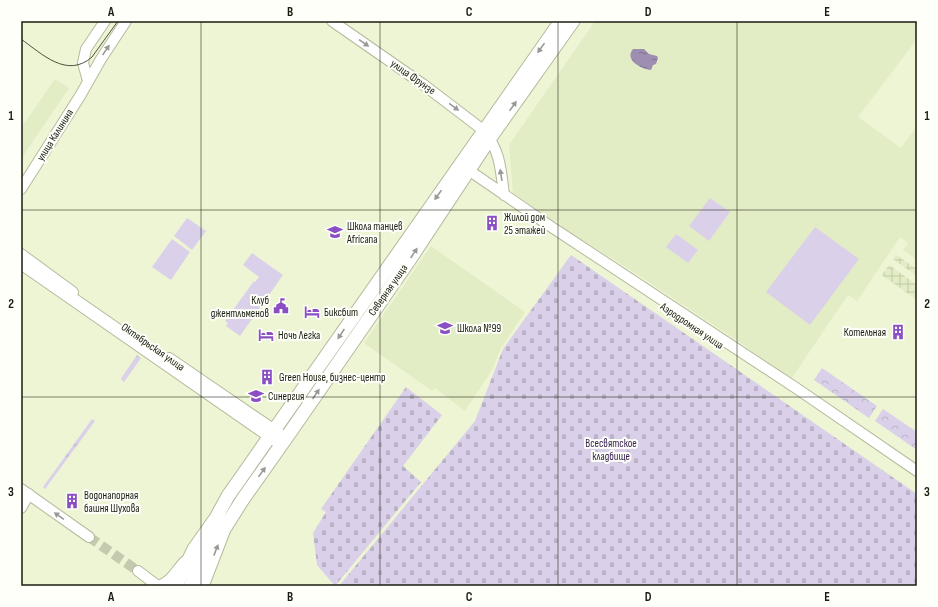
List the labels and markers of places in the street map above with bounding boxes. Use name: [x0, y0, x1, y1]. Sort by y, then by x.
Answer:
place label: Жилой дом 25 этажей: [504, 211, 546, 237]
building icon: Жилой дом 25 этажей: [483, 214, 501, 232]
place label: Школа танцев Africana: [346, 220, 403, 246]
school or university icon: Школа танцев Africana: [326, 223, 344, 241]
place label: Клуб джентльменов: [211, 294, 269, 320]
public building icon: Клуб джентльменов: [272, 297, 290, 315]
hotel icon: Биксбит: [303, 303, 321, 321]
place label: Биксбит: [324, 306, 358, 319]
school or university icon: Школа №99: [436, 319, 454, 337]
place label: Школа №99: [457, 322, 501, 335]
building icon: Котельная: [889, 323, 907, 341]
hotel icon: Ночь Легка: [257, 326, 275, 344]
place label: Котельная: [844, 326, 886, 339]
place label: Ночь Легка: [278, 329, 320, 342]
building icon: Green House, бизнес-центр: [258, 368, 276, 386]
place label: Green House, бизнес-центр: [279, 371, 386, 384]
school or university icon: Синергия: [247, 387, 265, 405]
place label: Синергия: [268, 390, 304, 403]
place label: Водонапорная башня Шухова: [84, 489, 139, 515]
building icon: Водонапорная башня Шухова: [63, 492, 81, 510]

